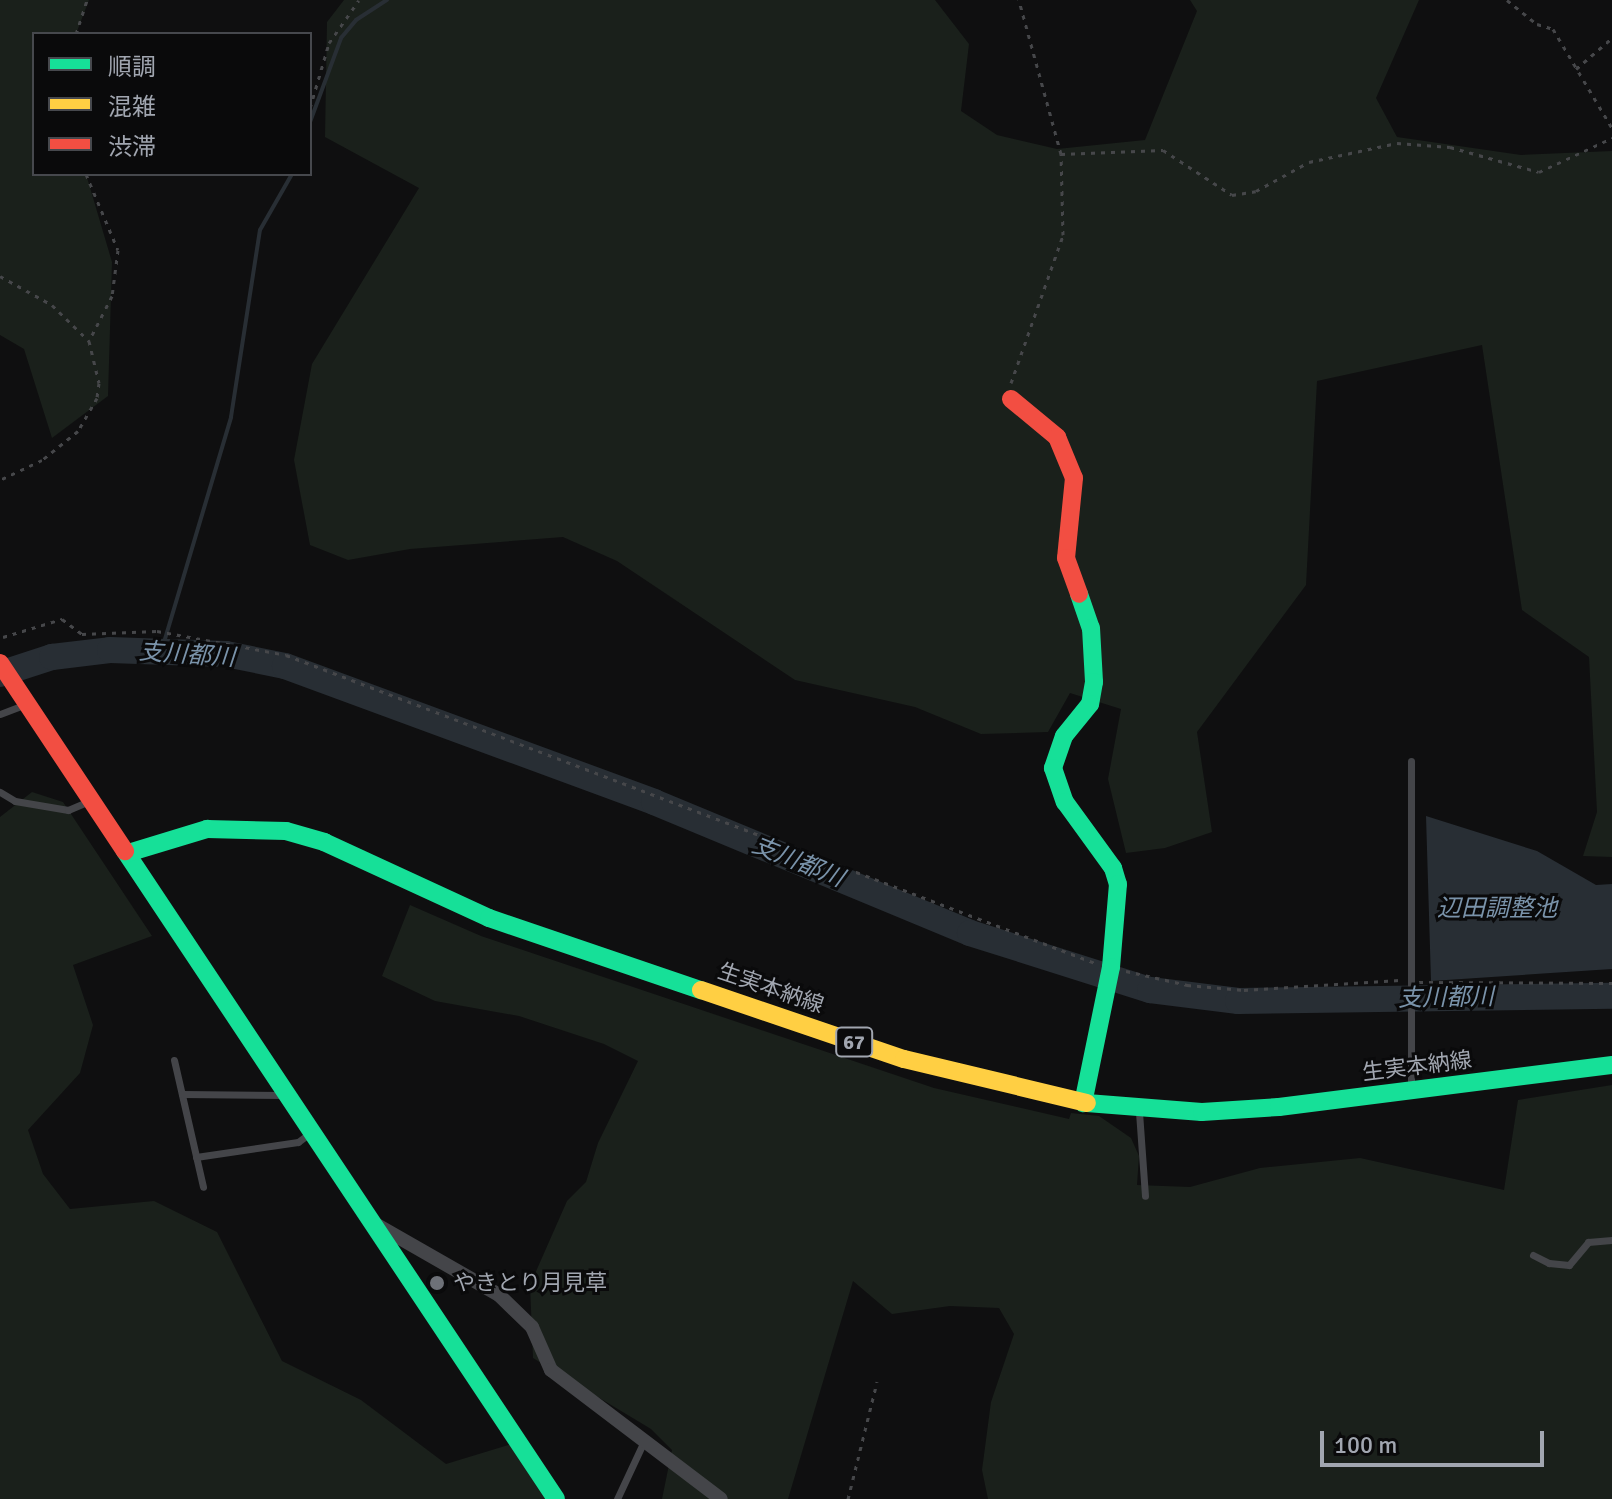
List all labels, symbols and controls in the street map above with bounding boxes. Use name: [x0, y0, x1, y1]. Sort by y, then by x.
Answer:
legend: [32, 32, 312, 176]
text: 順調: [108, 52, 156, 82]
text: 混雑: [108, 92, 156, 122]
text: 渋滞: [108, 132, 156, 162]
water label: 支川都川: [138, 637, 236, 673]
water label: 支川都川: [748, 831, 848, 893]
water label: 辺田調整池: [1437, 895, 1557, 923]
street label: 生実本納線: [715, 958, 827, 1018]
water label: 支川都川: [1398, 983, 1494, 1013]
road number: 67: [834, 1026, 874, 1058]
street label: 生実本納線: [1361, 1046, 1473, 1086]
place label: やきとり月見草: [453, 1270, 607, 1296]
marker: やきとり月見草: [428, 1274, 446, 1292]
scale bar: [1324, 1415, 1548, 1465]
text: 100 m: [1334, 1430, 1397, 1460]

